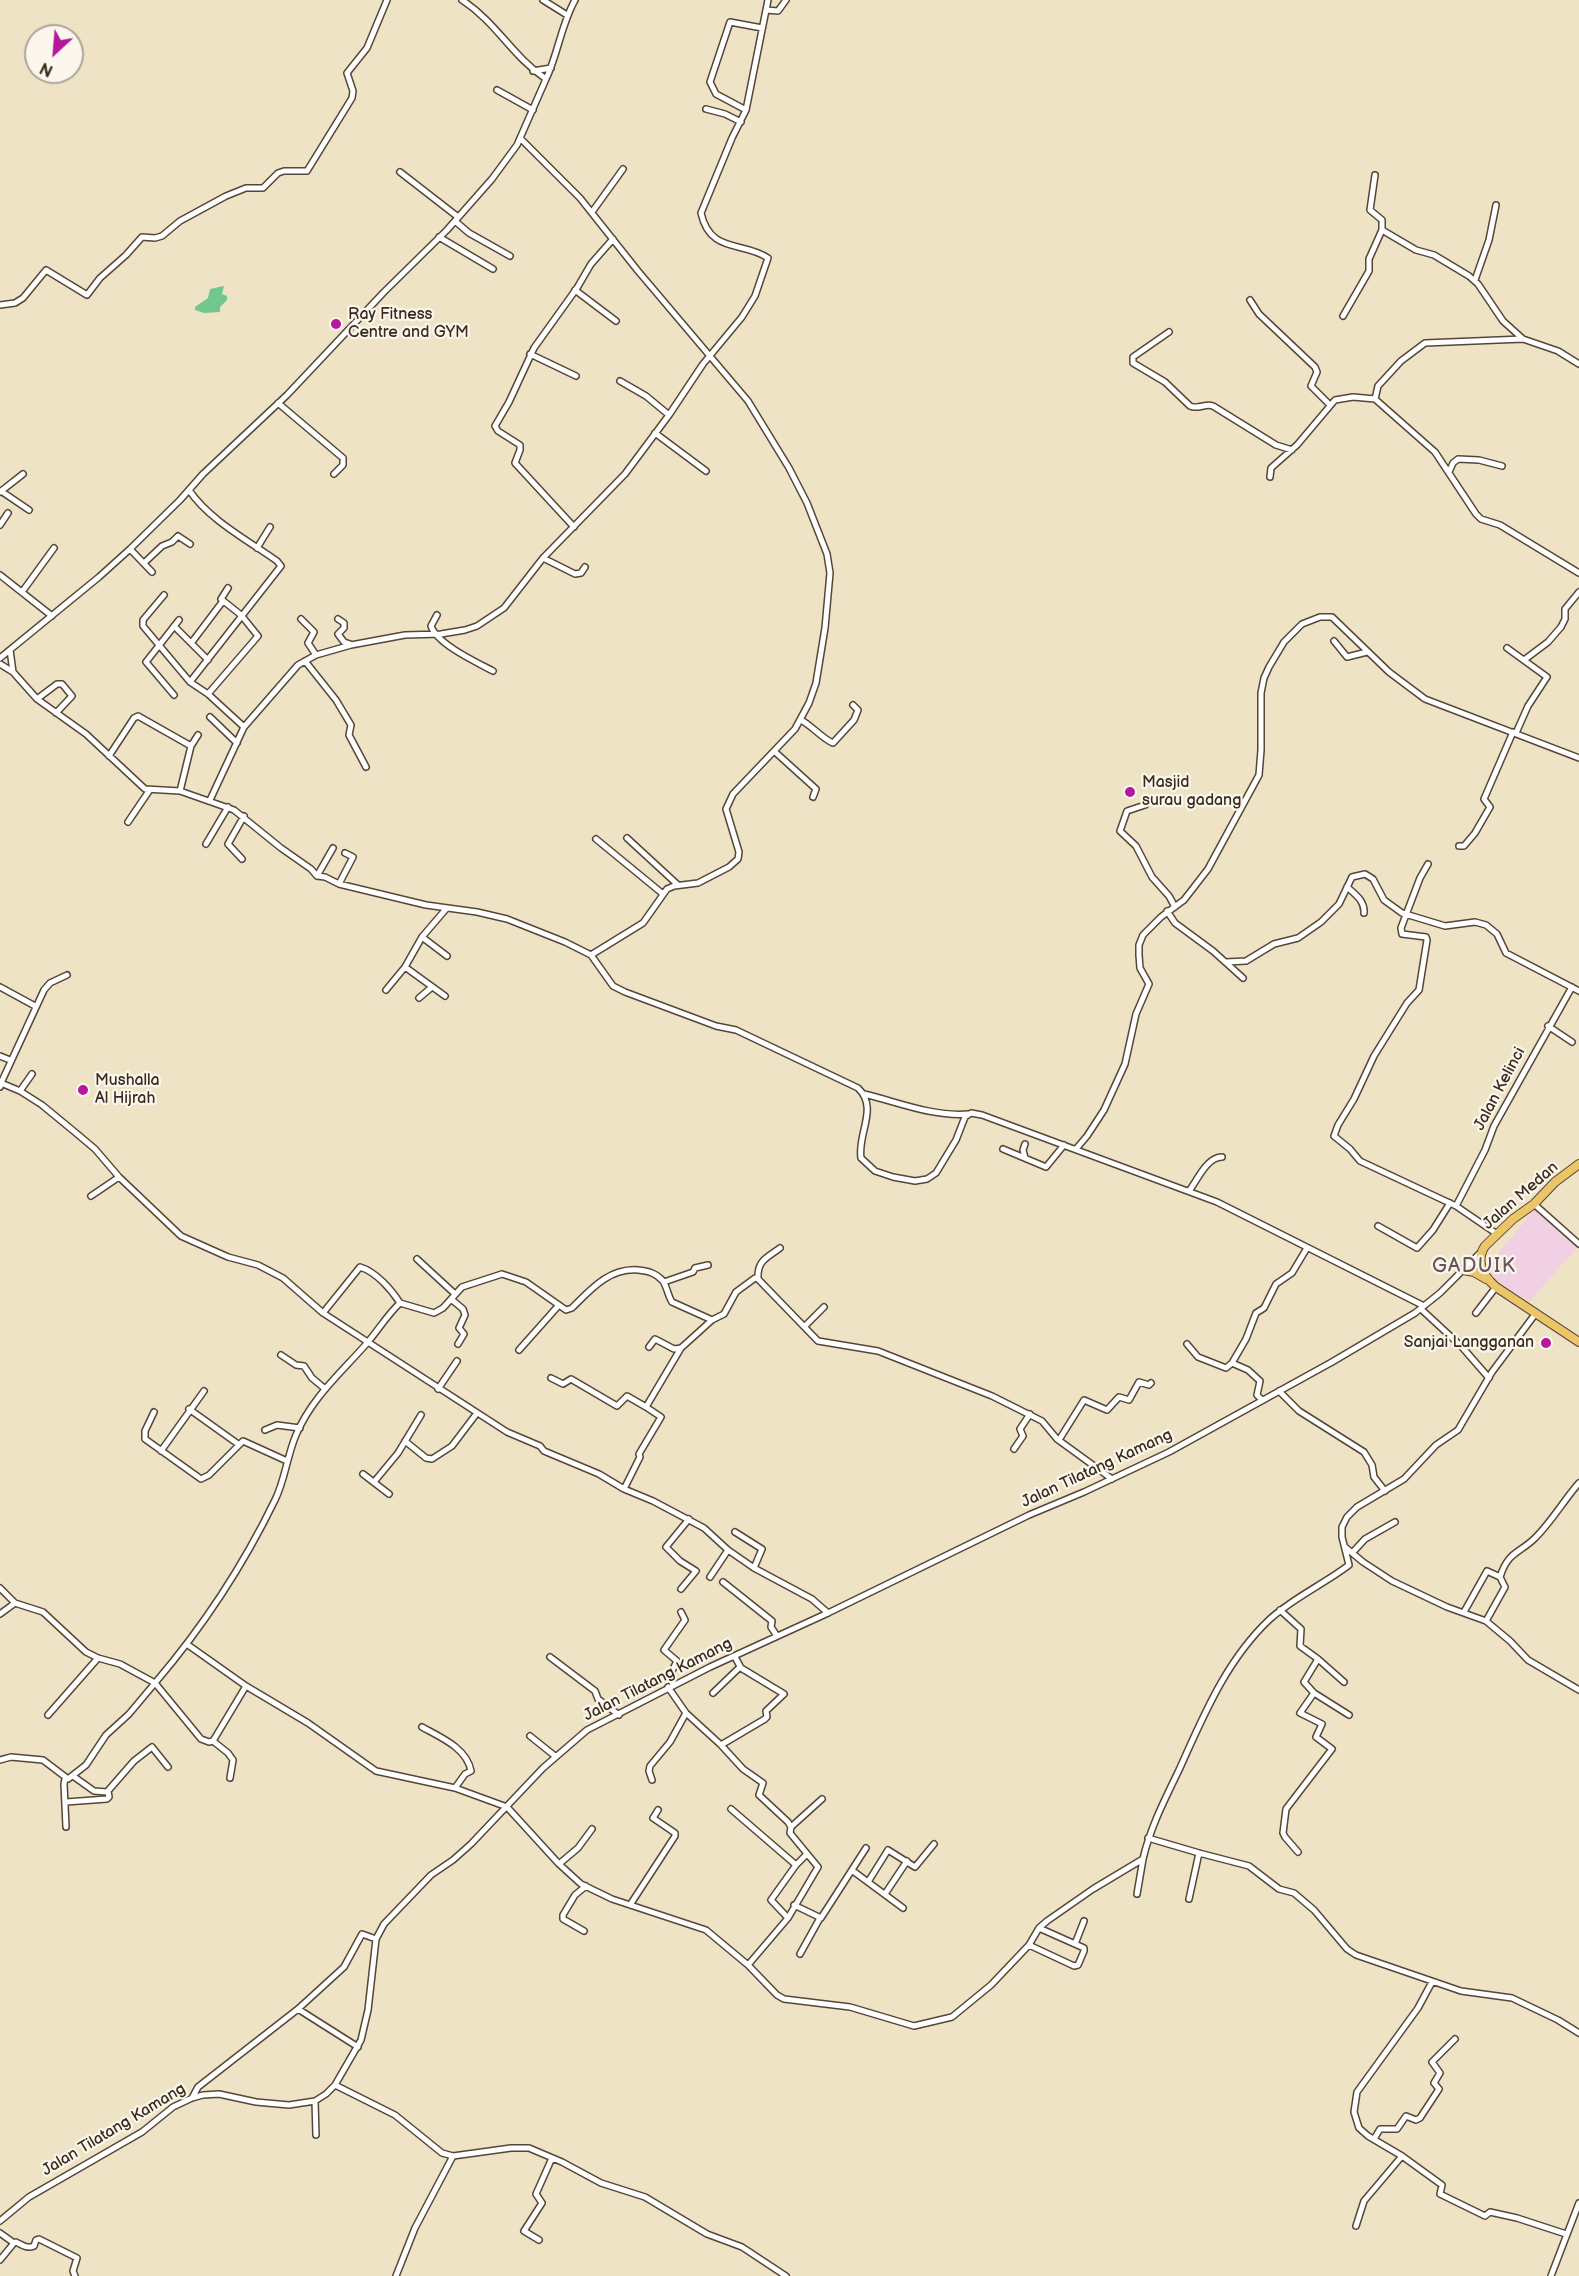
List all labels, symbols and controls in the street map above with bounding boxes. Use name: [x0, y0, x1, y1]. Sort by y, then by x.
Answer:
north arrow: [24, 24, 84, 84]
text: N: [37, 58, 56, 80]
place label: Ray Fitness Centre and GYM: [348, 305, 469, 343]
marker: Ray Fitness Centre and GYM: [329, 317, 343, 331]
place label: Masjid surau gadang: [1142, 773, 1241, 811]
marker: Masjid surau gadang: [1123, 785, 1137, 799]
street label: Jalan Kelinci: [1470, 1044, 1530, 1134]
place label: Mushalla Al Hijrah: [95, 1071, 160, 1109]
marker: Mushalla Al Hijrah: [76, 1083, 90, 1097]
street label: Jalan Medan: [1479, 1158, 1563, 1234]
district label: GADUIK: [1432, 1255, 1516, 1279]
place label: Sanjai Langganan: [1404, 1333, 1534, 1353]
marker: Sanjai Langganan: [1539, 1336, 1553, 1350]
street label: Jalan Tilatang Kamang: [1019, 1426, 1175, 1512]
street label: Jalan Tilatang Kamang: [581, 1634, 735, 1726]
street label: Jalan Tilatang Kamang: [39, 2080, 189, 2180]

